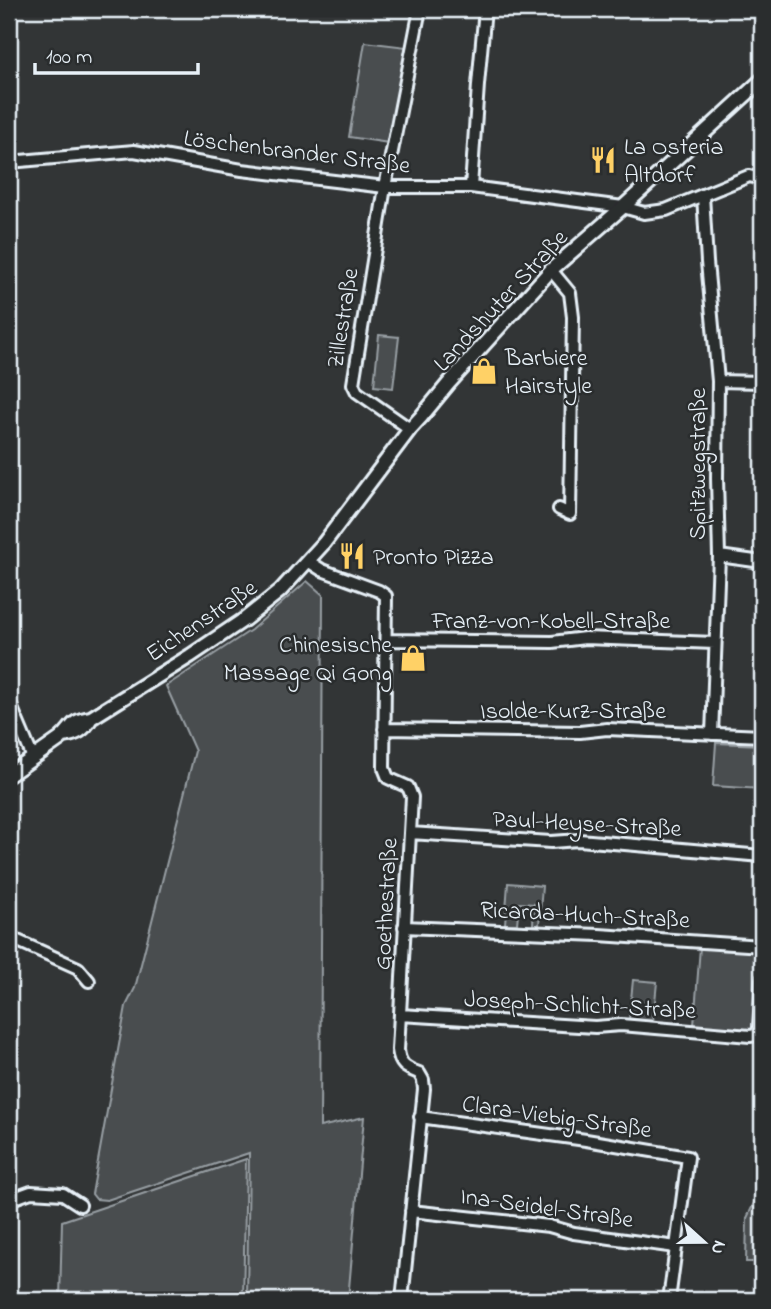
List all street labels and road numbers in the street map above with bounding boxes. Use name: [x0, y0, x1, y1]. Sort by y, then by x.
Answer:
street label: Löschenbrander Straße: [181, 122, 412, 185]
street label: Landshuter Straße: [426, 222, 577, 381]
street label: Zillestraße: [319, 266, 370, 371]
street label: Spitzwegstraße: [682, 388, 717, 540]
street label: Eichenstraße: [140, 572, 265, 672]
street label: Franz-von-Kobell-Straße: [431, 605, 671, 640]
street label: Isolde-Kurz-Straße: [480, 695, 666, 730]
street label: Paul-Heyse-Straße: [491, 803, 683, 849]
street label: Goethestraße: [367, 837, 408, 971]
street label: Ricarda-Huch-Straße: [479, 894, 691, 939]
street label: Joseph-Schlicht-Straße: [463, 983, 697, 1030]
street label: Clara-Viebig-Straße: [460, 1088, 654, 1149]
street label: Ina-Seidel-Straße: [458, 1180, 636, 1239]

